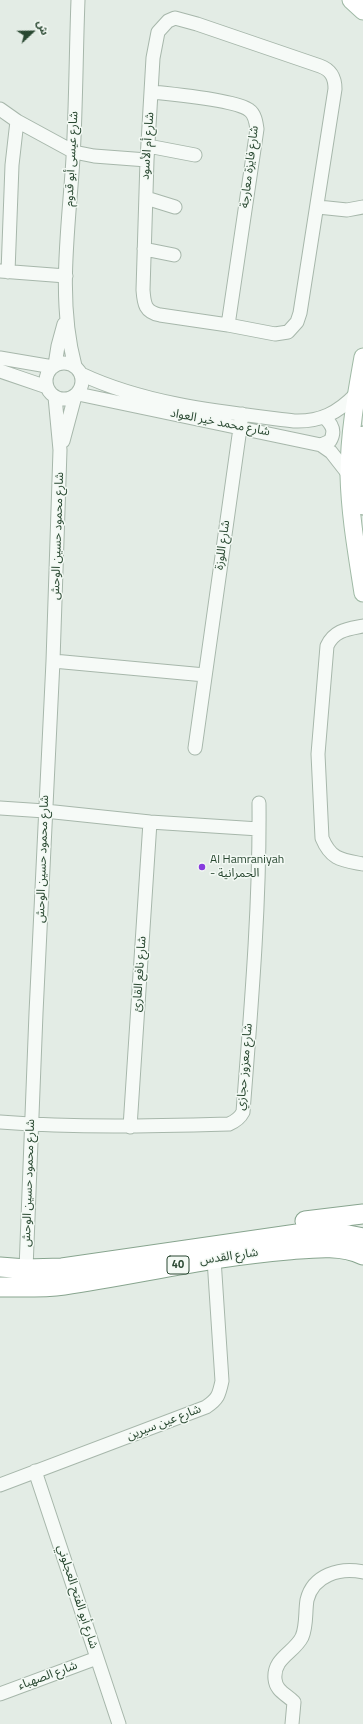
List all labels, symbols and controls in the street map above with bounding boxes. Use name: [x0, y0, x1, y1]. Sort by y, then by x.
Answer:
north arrow: [12, 12, 52, 52]
text: ش: [33, 18, 53, 37]
street label: شارع عيسى أبو قدوم: [62, 111, 82, 207]
street label: شارع أم الأسود: [138, 112, 158, 180]
street label: شارع فايزة معارجة: [238, 125, 262, 209]
street label: شارع محمد خير العواد: [169, 406, 271, 440]
street label: شارع محمود حسين الوحش: [49, 472, 67, 600]
street label: شارع اللوزة: [212, 519, 234, 571]
street label: شارع محمود حسين الوحش: [34, 795, 52, 923]
place label: Al Hamraniyah - الحمرانية: [210, 853, 284, 881]
marker: Al Hamraniyah - الحمرانية: [197, 862, 207, 872]
street label: شارع نافع القارئ: [130, 936, 150, 1012]
street label: شارع معزوز حجازي: [234, 1023, 256, 1111]
street label: شارع محمود حسين الوحش: [20, 1119, 38, 1247]
street label: شارع القدس: [199, 1246, 259, 1268]
road number: 40: [167, 1256, 189, 1274]
street label: شارع عين سيرين: [125, 1402, 203, 1444]
street label: شارع أبو الفتح العجلوني: [53, 1543, 101, 1651]
street label: شارع الصهباء: [16, 1659, 80, 1693]

